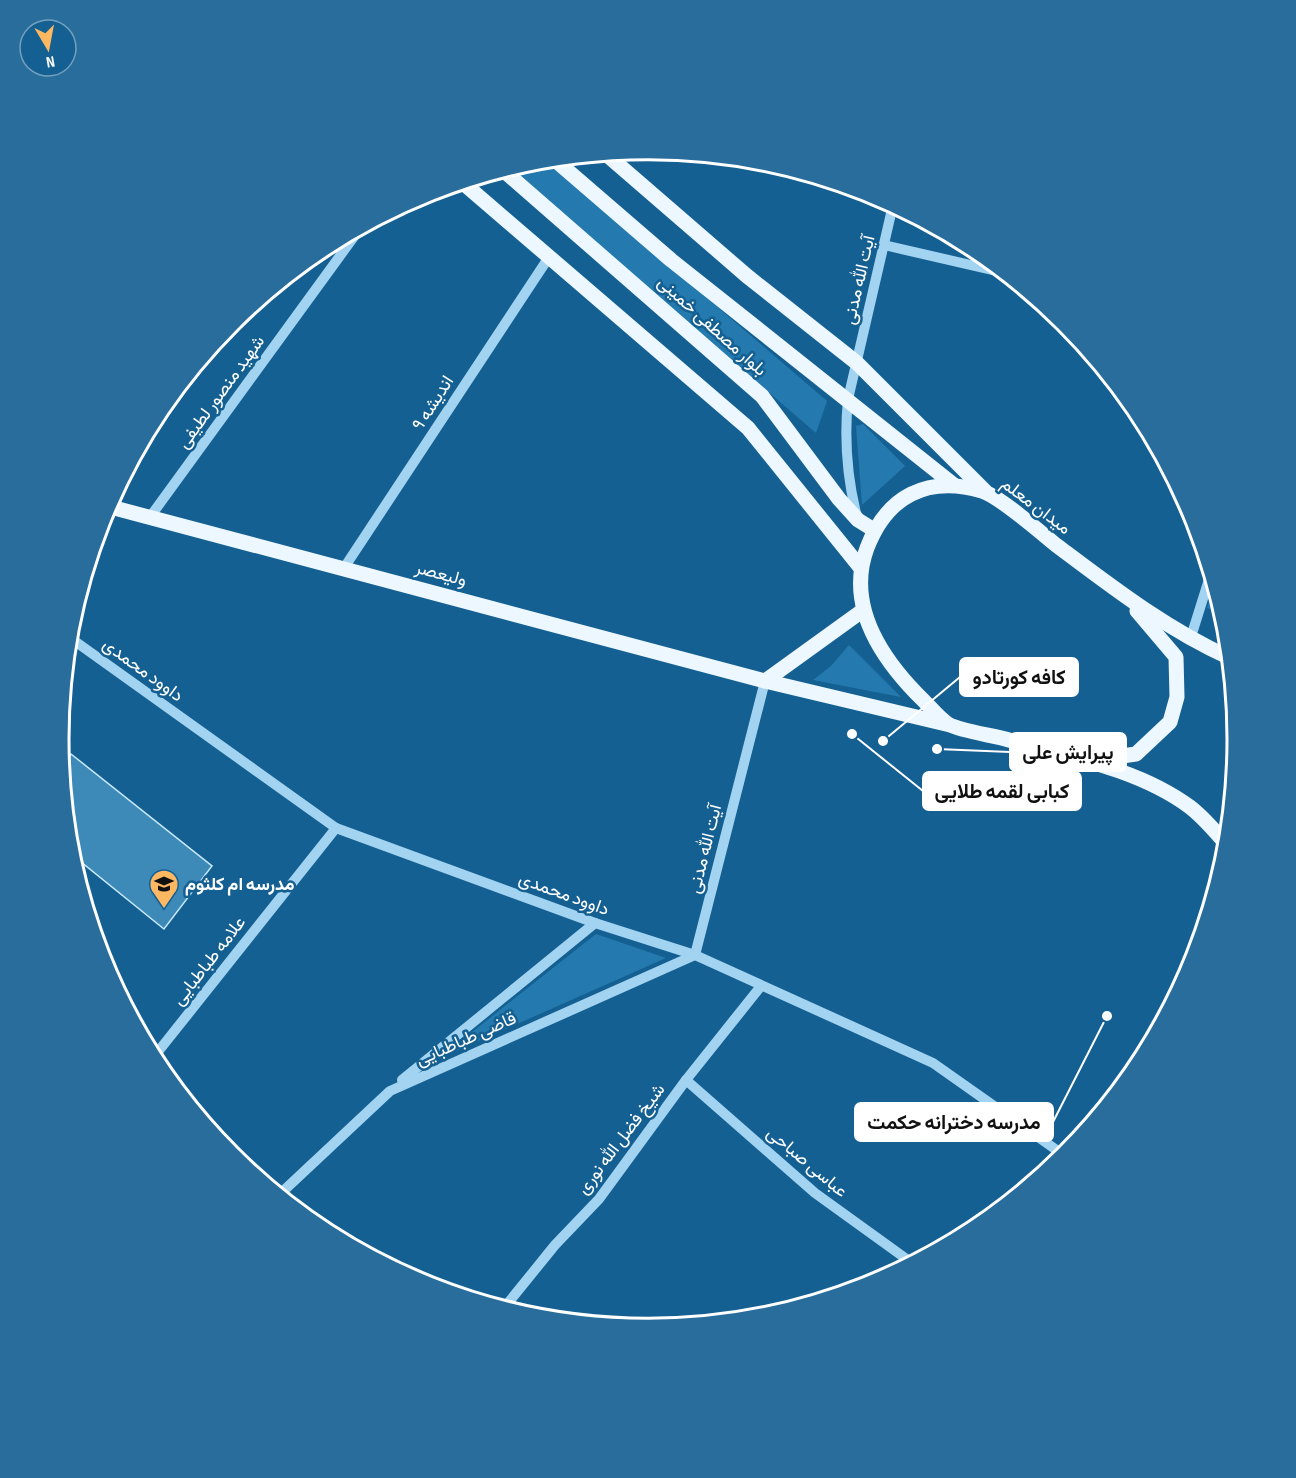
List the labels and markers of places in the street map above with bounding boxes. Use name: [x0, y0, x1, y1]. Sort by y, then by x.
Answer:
callout: کافه کورتادو: [960, 658, 1078, 696]
callout: پیرایش علی: [1010, 733, 1126, 771]
callout: کبابی لقمه طلایی: [923, 772, 1081, 810]
school or university icon: مدرسه ام کلثوم: [148, 868, 180, 910]
place label: مدرسه ام کلثوم: [185, 874, 295, 896]
callout: مدرسه دخترانه حکمت: [855, 1103, 1053, 1141]

